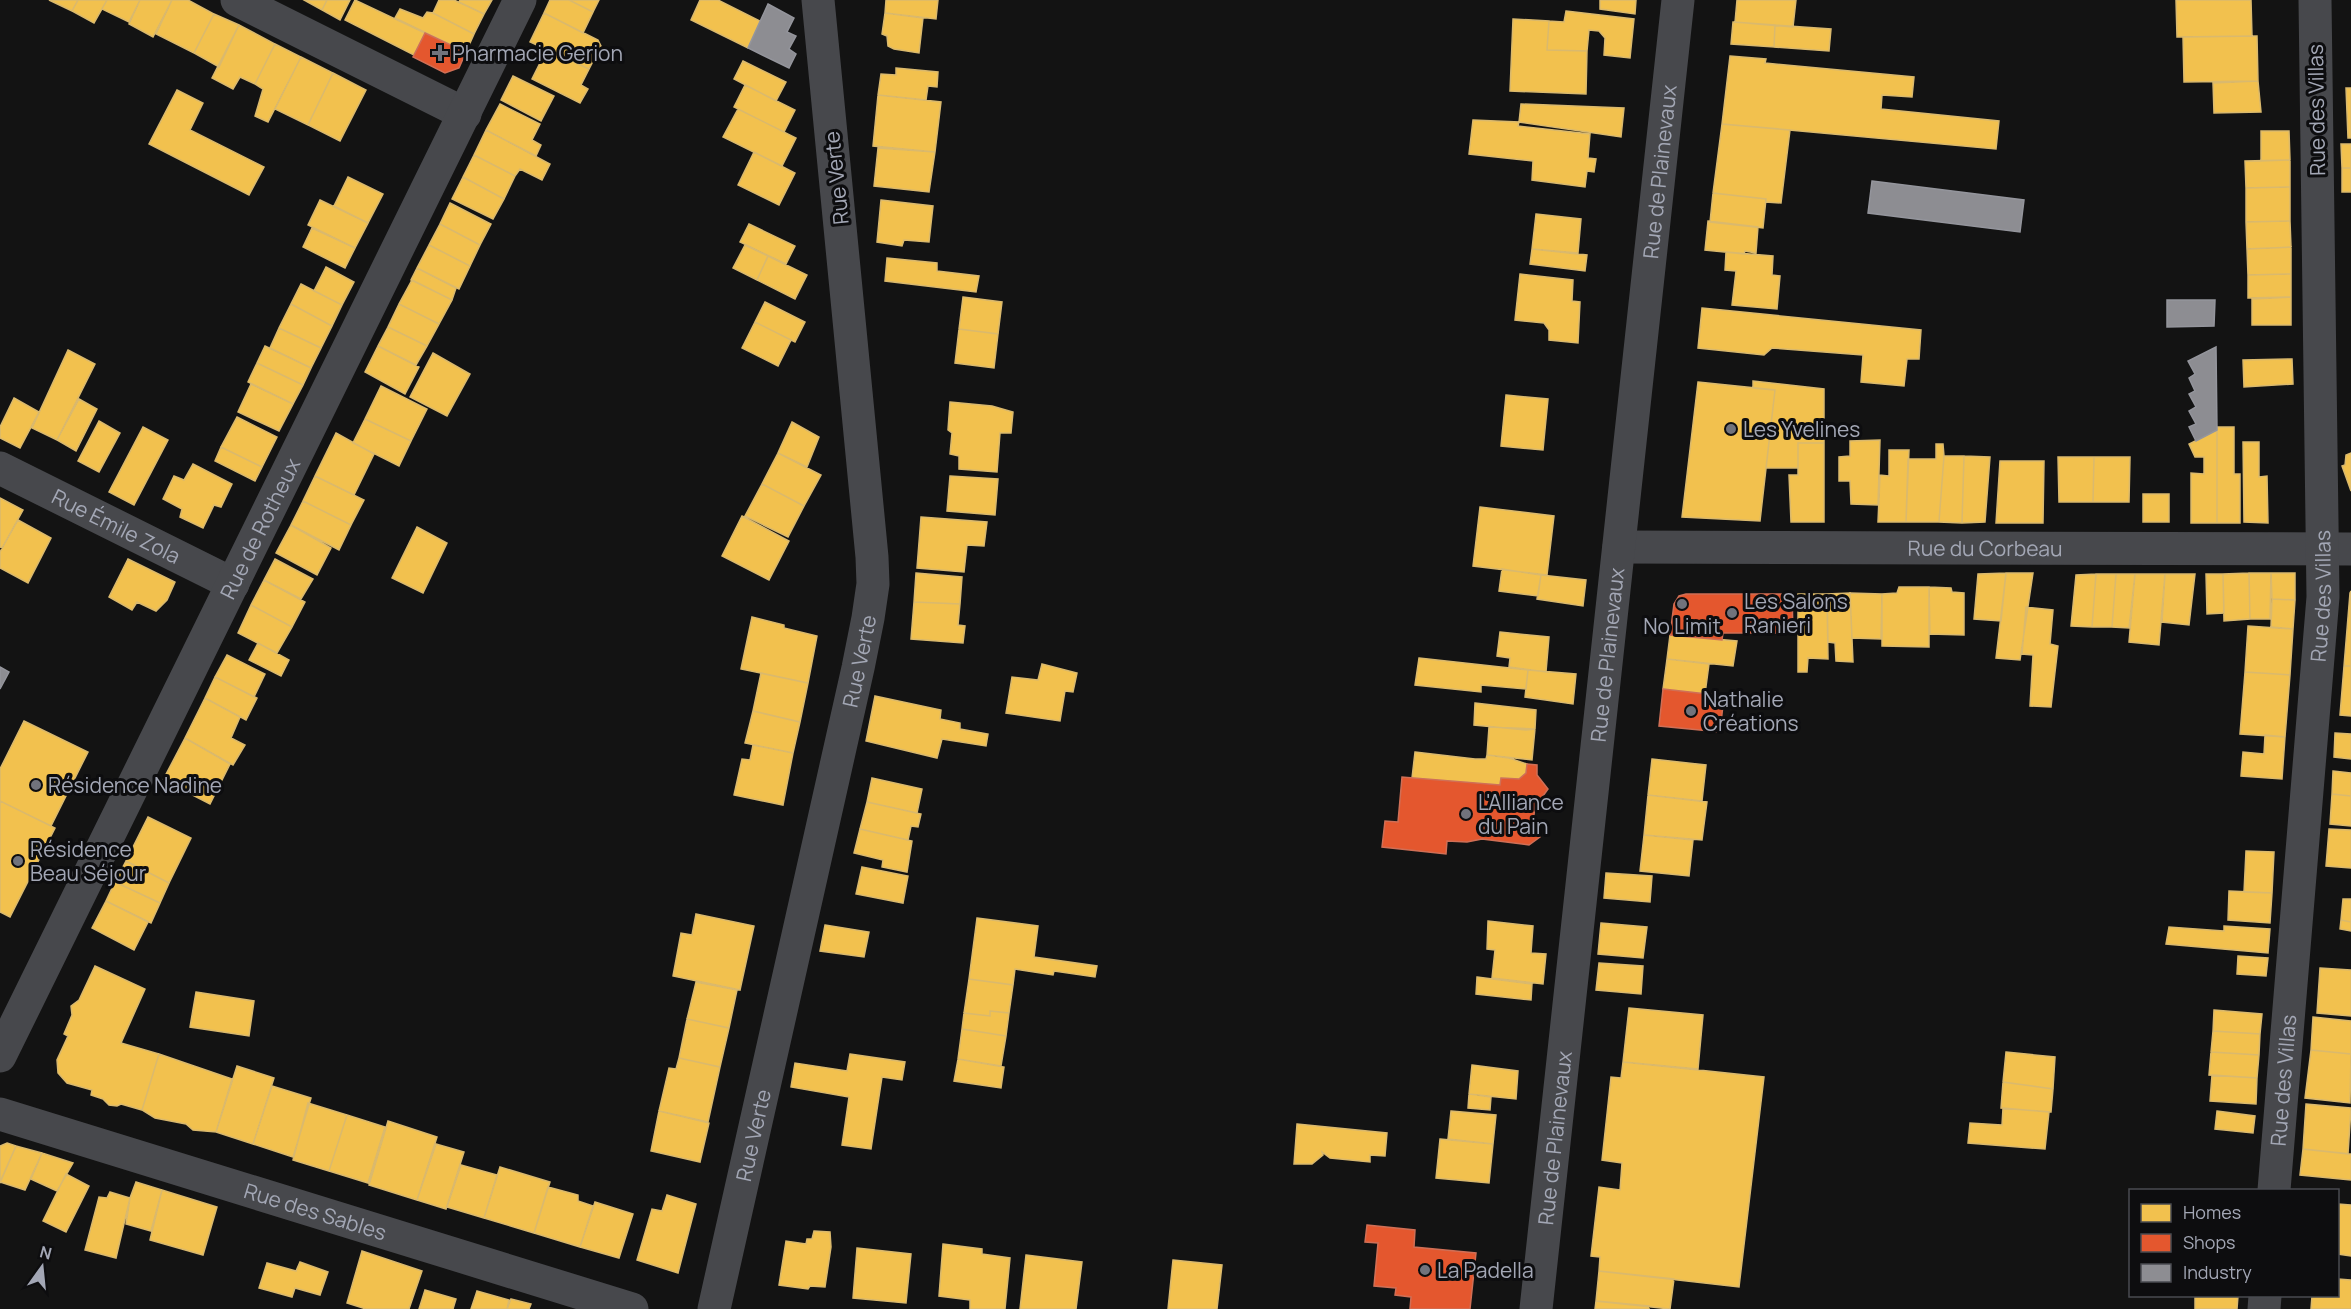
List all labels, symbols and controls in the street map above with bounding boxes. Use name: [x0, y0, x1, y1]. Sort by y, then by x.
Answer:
place label: Pharmacie Gerion: [452, 39, 623, 67]
street label: Rue des Villas: [2301, 44, 2331, 176]
marker: Pharmacie Gerion: [433, 46, 447, 60]
street label: Rue de Plainevaux: [1636, 83, 1683, 260]
street label: Rue Verte: [817, 130, 855, 226]
place label: Les Yvelines: [1743, 415, 1860, 443]
marker: Les Yvelines: [1724, 422, 1738, 436]
street label: Rue de Rotheux: [213, 453, 306, 604]
street label: Rue Émile Zola: [47, 482, 185, 570]
street label: Rue des Villas: [2304, 530, 2337, 663]
street label: Rue du Corbeau: [1907, 534, 2063, 562]
street label: Rue de Plainevaux: [1584, 566, 1630, 743]
place label: Les Salons Ranieri: [1744, 587, 1848, 639]
marker: No Limit: [1675, 597, 1689, 611]
marker: Les Salons Ranieri: [1725, 606, 1739, 620]
street label: Rue Verte: [836, 612, 882, 710]
place label: No Limit: [1643, 612, 1721, 640]
place label: Nathalie Créations: [1703, 685, 1799, 737]
marker: Nathalie Créations: [1684, 704, 1698, 718]
place label: Résidence Nadine: [48, 771, 222, 799]
marker: Résidence Nadine: [29, 778, 43, 792]
place label: L'Alliance du Pain: [1478, 788, 1564, 840]
marker: L'Alliance du Pain: [1459, 807, 1473, 821]
place label: Résidence Beau Séjour: [30, 835, 147, 887]
marker: Résidence Beau Séjour: [11, 854, 25, 868]
street label: Rue des Villas: [2264, 1014, 2302, 1147]
street label: Rue de Plainevaux: [1531, 1050, 1578, 1226]
street label: Rue Verte: [729, 1087, 777, 1184]
street label: Rue des Sables: [241, 1176, 390, 1246]
legend: [2129, 1189, 2339, 1297]
text: Homes: [2183, 1200, 2241, 1224]
text: Shops: [2183, 1230, 2235, 1254]
north arrow: [12, 1237, 72, 1297]
text: N: [37, 1240, 54, 1265]
place label: La Padella: [1437, 1256, 1534, 1284]
text: Industry: [2183, 1260, 2252, 1284]
marker: La Padella: [1418, 1263, 1432, 1277]

